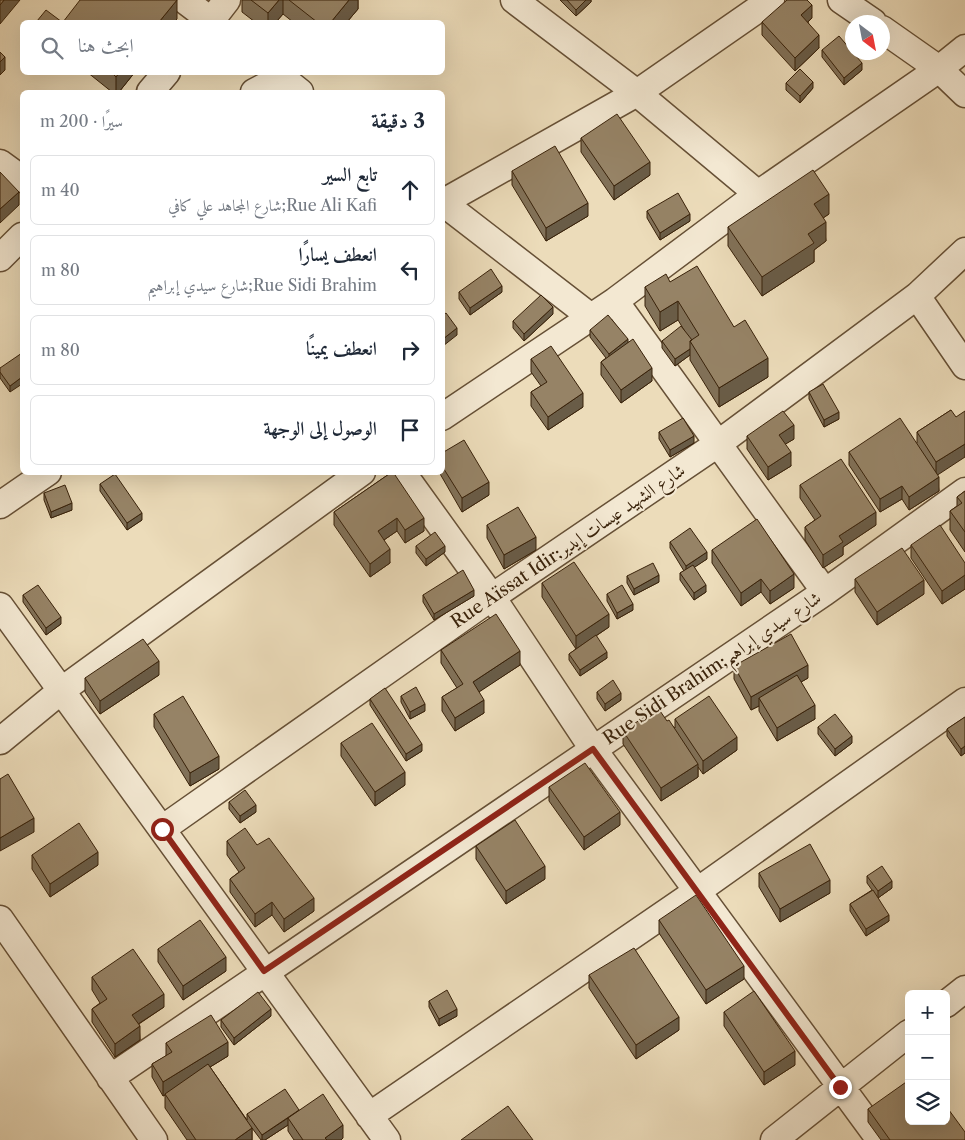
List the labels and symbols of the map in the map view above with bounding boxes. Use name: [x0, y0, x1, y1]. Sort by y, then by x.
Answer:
north arrow: [845, 15, 890, 60]
street label: Rue Aïssat Idir;شارع الشهيد عيسات إيدير: [447, 459, 692, 636]
street label: Rue Sidi Brahim;شارع سيدي إبراهيم: [599, 587, 829, 755]
route start: [151, 818, 174, 841]
route end: [829, 1076, 852, 1099]

